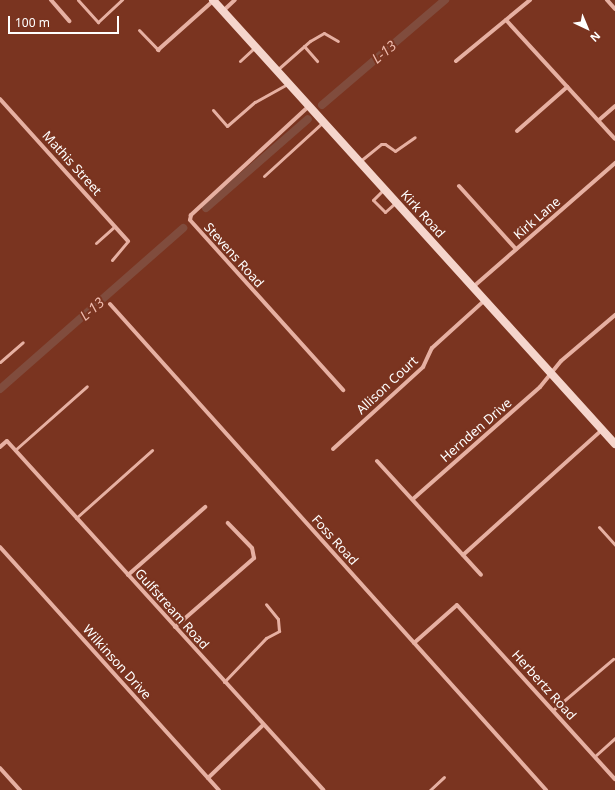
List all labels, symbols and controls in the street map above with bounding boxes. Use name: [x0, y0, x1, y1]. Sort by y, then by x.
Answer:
scale bar: [10, 8, 121, 34]
north arrow: [567, 8, 607, 48]
text: 100 m: [15, 14, 50, 31]
text: N: [587, 28, 604, 45]
water label: L-13: [368, 37, 400, 67]
street label: Mathis Street: [39, 128, 105, 198]
street label: Kirk Road: [398, 187, 448, 241]
street label: Kirk Lane: [511, 194, 563, 242]
street label: Stevens Road: [201, 219, 267, 291]
water label: L-13: [76, 294, 108, 324]
street label: Allison Court: [353, 353, 421, 417]
street label: Hernden Drive: [437, 395, 515, 465]
street label: Foss Road: [309, 512, 361, 568]
street label: Gulfstream Road: [132, 566, 212, 652]
street label: Wilkinson Drive: [79, 622, 155, 702]
street label: Herbertz Road: [509, 647, 579, 723]

